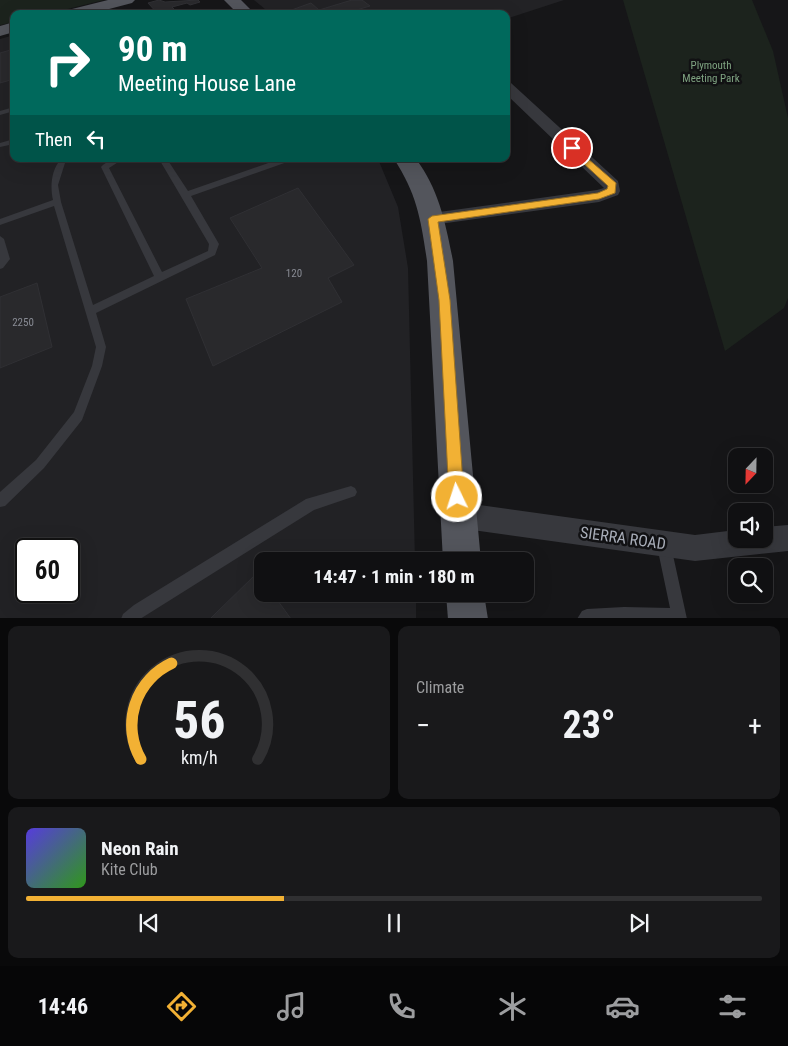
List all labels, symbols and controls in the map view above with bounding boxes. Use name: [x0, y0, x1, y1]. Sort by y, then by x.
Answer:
text: 90 m: [118, 29, 187, 70]
icon: right: [35, 30, 100, 95]
park label: Plymouth Meeting Park: [682, 59, 740, 85]
text: Meeting House Lane: [118, 71, 296, 96]
icon: left: [82, 125, 110, 153]
pin: [551, 127, 593, 169]
text: Then: [35, 128, 72, 151]
icon: arrive: [558, 134, 586, 162]
house number: 120: [286, 267, 302, 280]
house number: 2250: [12, 316, 34, 329]
north arrow: [728, 448, 772, 492]
map controls: [728, 448, 773, 603]
position arrow: [430, 470, 482, 522]
button: sound: [728, 503, 773, 548]
street label: SIERRA ROAD: [579, 523, 667, 553]
speed limit sign: 60: [15, 538, 80, 603]
button: search: [728, 558, 773, 603]
text: 14:47 · 1 min · 180 m: [313, 565, 475, 588]
text: Climate: [416, 678, 464, 697]
text: 56: [173, 690, 225, 751]
text: 23°: [562, 703, 616, 747]
text: −: [416, 709, 430, 742]
text: +: [748, 709, 762, 742]
text: km/h: [181, 747, 217, 768]
text: Neon Rain: [101, 837, 179, 860]
text: Kite Club: [101, 860, 158, 879]
icon: previous: [135, 909, 163, 937]
icon: pause: [380, 909, 408, 937]
icon: next: [625, 909, 653, 937]
icon: directions: [164, 989, 199, 1024]
icon: music: [274, 989, 309, 1024]
icon: phone: [384, 989, 419, 1024]
icon: climate: [495, 989, 530, 1024]
icon: car: [605, 989, 640, 1024]
icon: filters: [715, 989, 750, 1024]
text: 14:46: [38, 994, 88, 1019]

